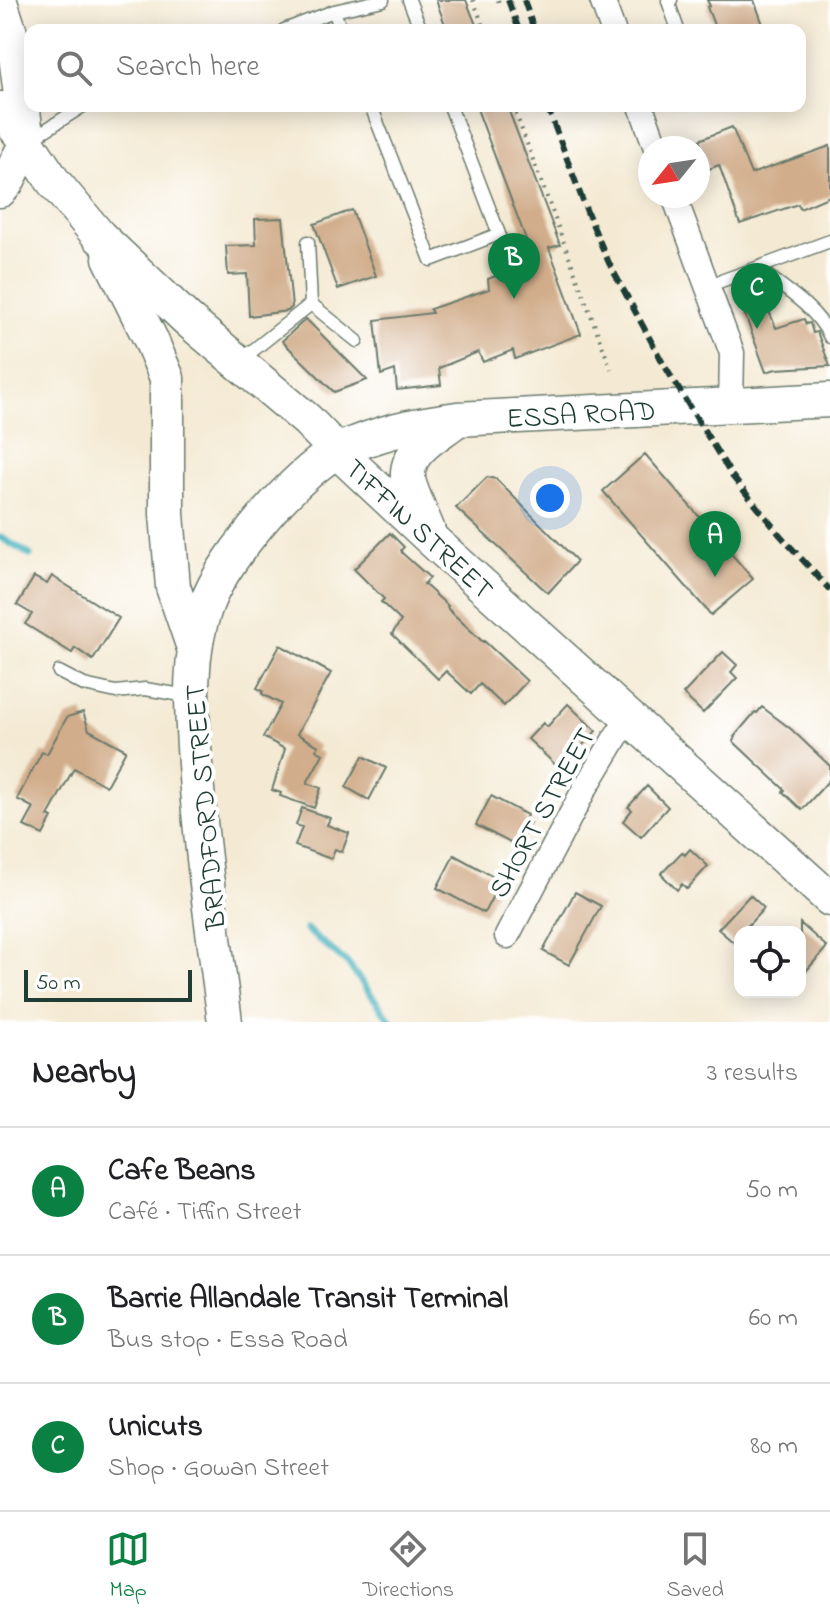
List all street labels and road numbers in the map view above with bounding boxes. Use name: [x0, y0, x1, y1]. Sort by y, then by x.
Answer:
street label: ESSA ROAD: [506, 392, 657, 441]
street label: TIFFIN STREET: [334, 450, 501, 611]
street label: BRADFORD STREET: [176, 682, 239, 932]
street label: SHORT STREET: [480, 721, 608, 906]

